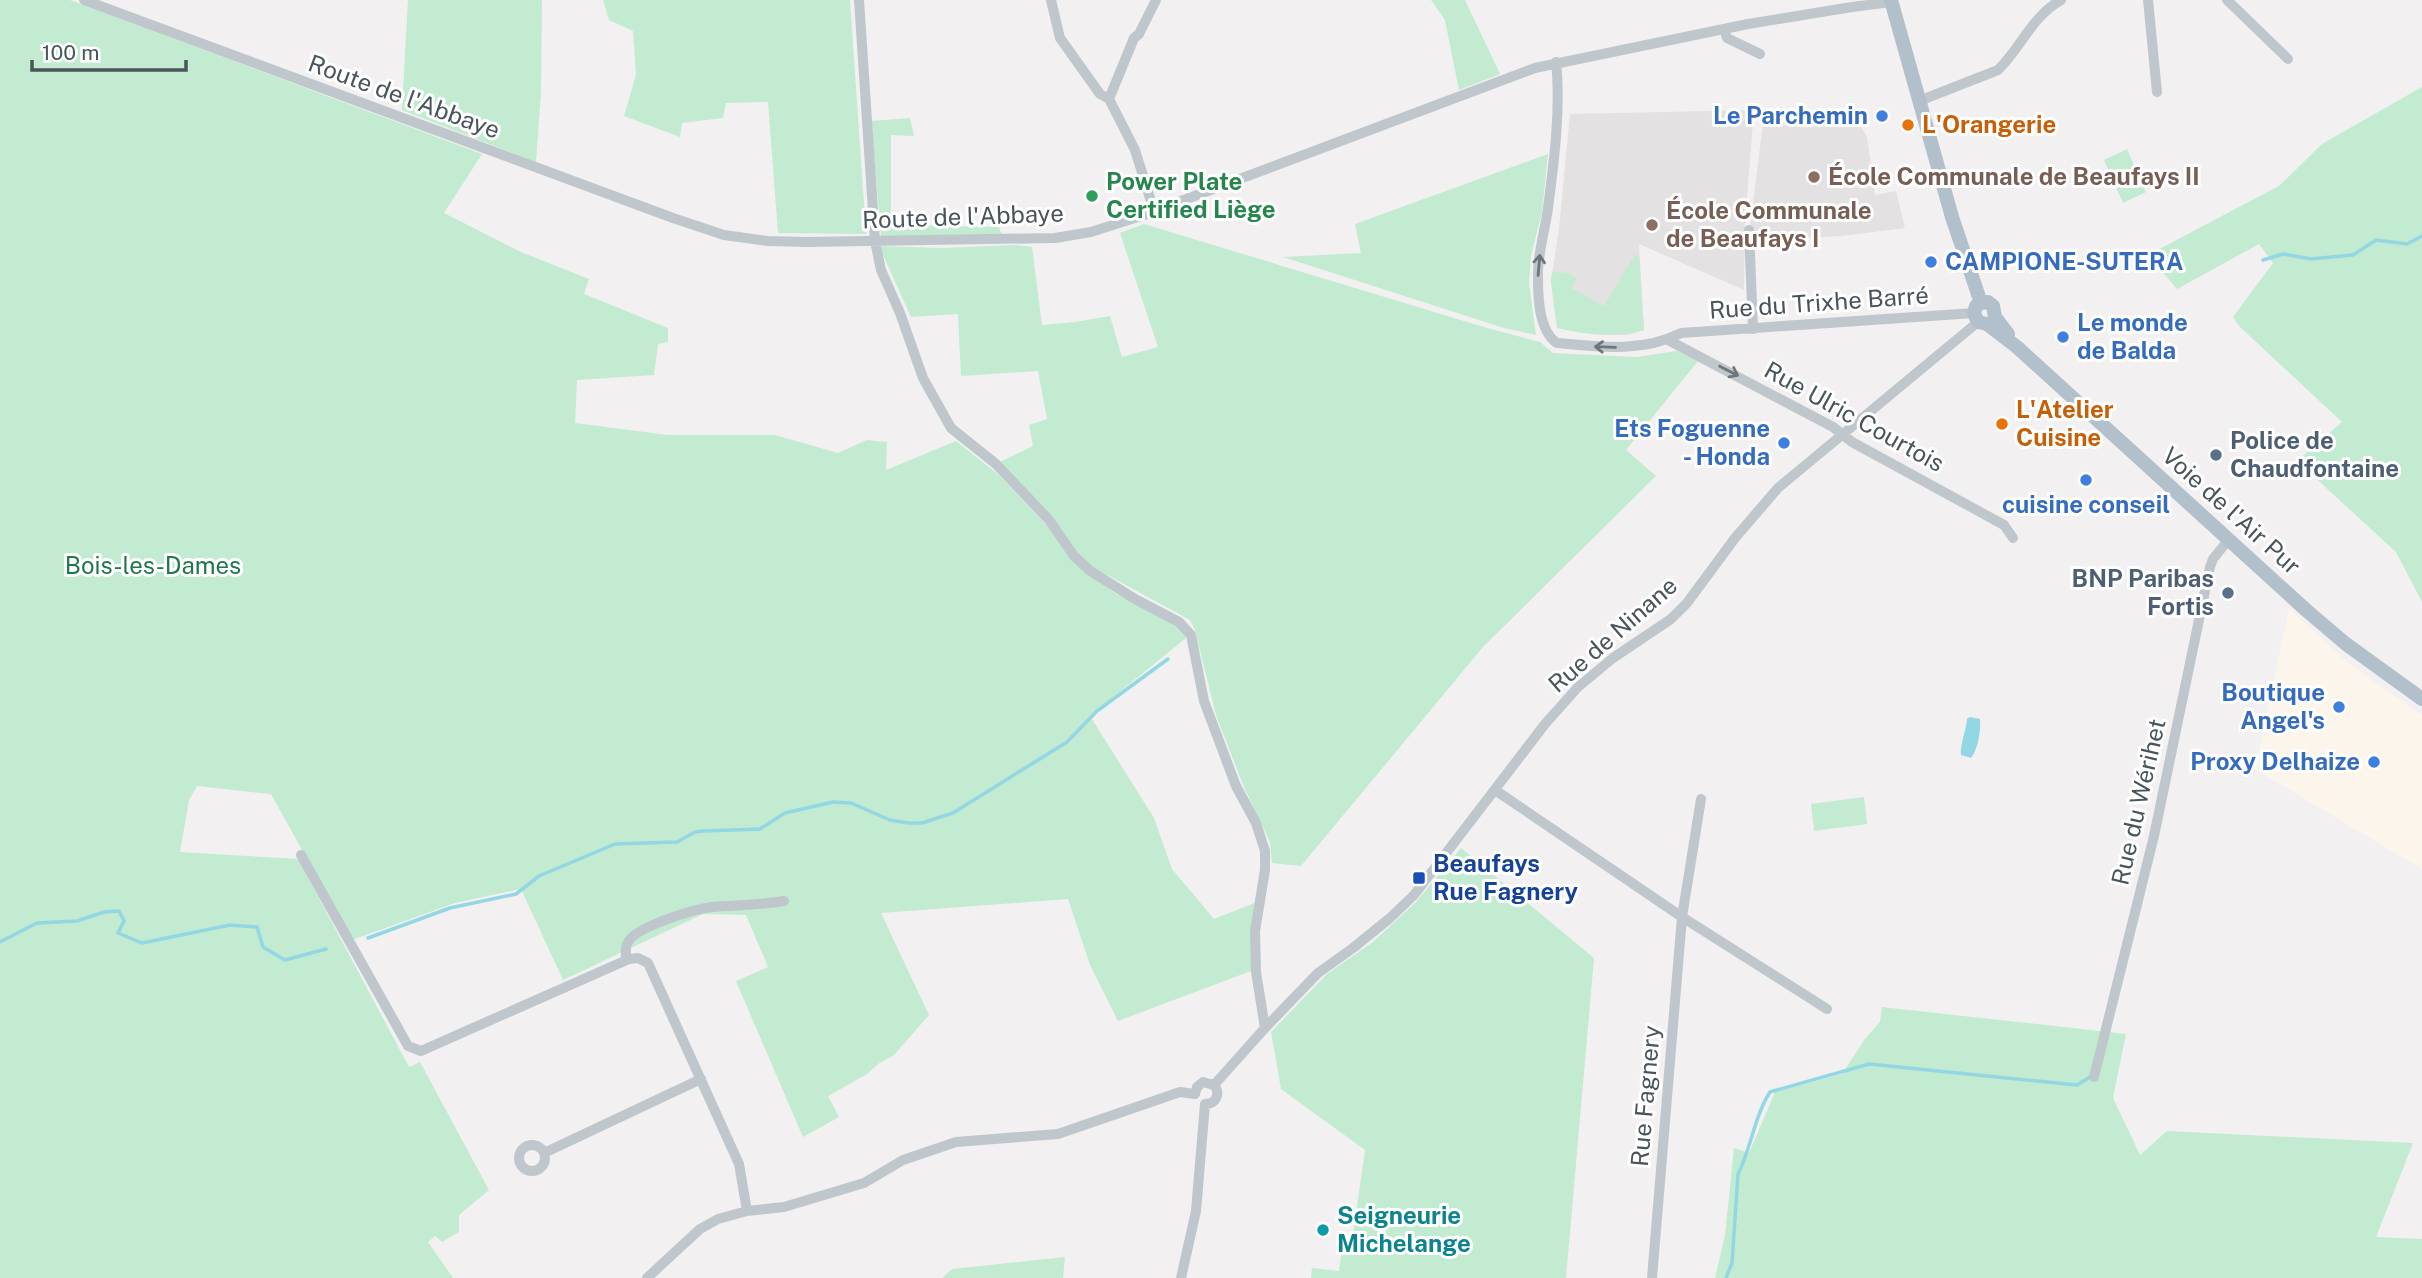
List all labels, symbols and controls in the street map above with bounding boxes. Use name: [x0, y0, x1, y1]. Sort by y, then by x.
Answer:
scale bar: [32, 28, 186, 72]
text: 100 m: [42, 40, 99, 65]
street label: Route de l'Abbaye: [305, 48, 504, 144]
place label: Le Parchemin: [1713, 101, 1868, 129]
marker: Le Parchemin: [1874, 108, 1890, 124]
place label: L'Orangerie: [1922, 110, 2056, 138]
marker: L'Orangerie: [1900, 117, 1916, 133]
place label: École Communale de Beaufays II: [1828, 162, 2200, 190]
place label: Power Plate Certified Liège: [1106, 167, 1276, 223]
marker: École Communale de Beaufays II: [1806, 169, 1822, 185]
marker: Power Plate Certified Liège: [1084, 188, 1100, 204]
place label: École Communale de Beaufays I: [1666, 196, 1872, 252]
street label: Route de l'Abbaye: [862, 198, 1064, 234]
marker: École Communale de Beaufays I: [1644, 217, 1660, 233]
place label: CAMPIONE-SUTERA: [1945, 247, 2183, 275]
one-way arrow: [1533, 254, 1546, 277]
marker: CAMPIONE-SUTERA: [1923, 254, 1939, 270]
street label: Rue du Trixhe Barré: [1708, 280, 1930, 324]
place label: Le monde de Balda: [2077, 308, 2188, 364]
marker: Le monde de Balda: [2055, 329, 2071, 345]
one-way arrow: [1594, 341, 1617, 354]
street label: Rue Ulric Courtois: [1760, 355, 1949, 477]
one-way arrow: [1718, 365, 1739, 379]
place label: L'Atelier Cuisine: [2016, 395, 2114, 451]
place label: Ets Foguenne - Honda: [1614, 414, 1770, 470]
marker: L'Atelier Cuisine: [1994, 416, 2010, 432]
place label: Police de Chaudfontaine: [2230, 426, 2399, 482]
marker: Ets Foguenne - Honda: [1776, 435, 1792, 451]
street label: Voie de l'Air Pur: [2157, 441, 2307, 580]
marker: Police de Chaudfontaine: [2208, 447, 2224, 463]
marker: cuisine conseil: [2078, 472, 2094, 488]
place label: cuisine conseil: [2002, 490, 2170, 518]
park label: Bois-les-Dames: [65, 551, 241, 579]
place label: BNP Paribas Fortis: [2071, 564, 2214, 620]
street label: Rue de Ninane: [1542, 571, 1682, 698]
marker: BNP Paribas Fortis: [2220, 585, 2236, 601]
place label: Boutique Angel's: [2221, 678, 2325, 734]
marker: Boutique Angel's: [2331, 699, 2347, 715]
street label: Rue du Wérihet: [2105, 716, 2171, 888]
place label: Proxy Delhaize: [2190, 747, 2360, 775]
marker: Proxy Delhaize: [2366, 754, 2382, 770]
place label: Beaufays Rue Fagnery: [1433, 849, 1578, 905]
marker: Beaufays Rue Fagnery: [1411, 870, 1427, 886]
street label: Rue Fagnery: [1625, 1024, 1665, 1168]
place label: Seigneurie Michelange: [1337, 1201, 1471, 1257]
marker: Seigneurie Michelange: [1315, 1222, 1331, 1238]

